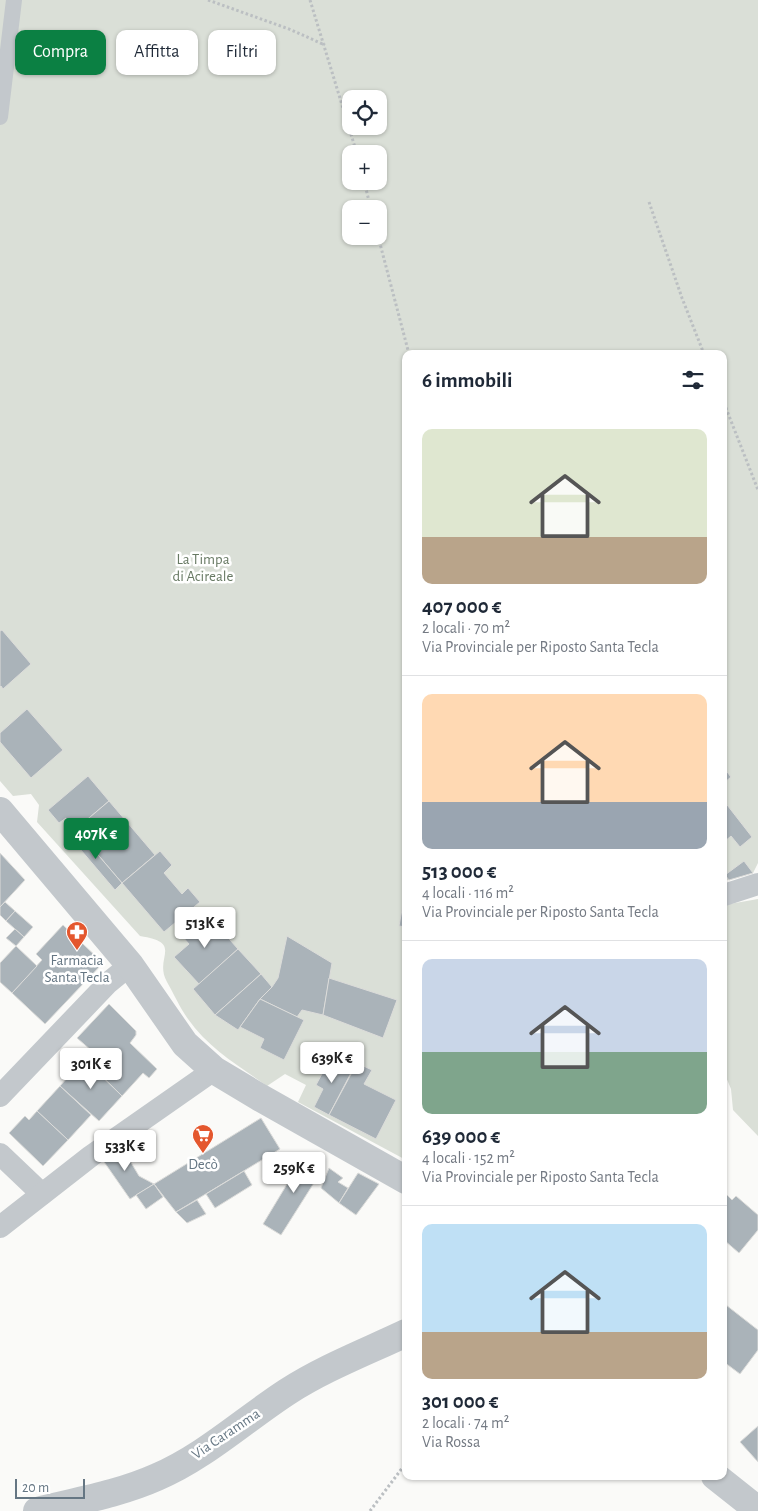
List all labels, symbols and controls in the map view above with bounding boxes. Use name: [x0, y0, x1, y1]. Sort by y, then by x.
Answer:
chip: Compra: [15, 30, 106, 75]
chip: Affitta: [116, 30, 198, 75]
chip: Filtri: [208, 30, 276, 75]
map controls: [342, 90, 387, 245]
button: locate: [342, 90, 387, 135]
button: +: [342, 145, 387, 190]
button: −: [342, 200, 387, 245]
icon: filters: [679, 366, 707, 394]
text: 6 immobili: [422, 370, 512, 391]
icon: home: [520, 461, 610, 551]
park label: La Timpa di Acireale: [173, 552, 234, 584]
text: 407 000 €: [422, 596, 502, 617]
text: 2 locali · 70 m²: [422, 620, 510, 636]
text: Via Provinciale per Riposto Santa Tecla: [422, 639, 659, 655]
icon: home: [520, 727, 610, 817]
pin: 407K €: [55, 818, 137, 860]
text: 407K €: [75, 826, 117, 842]
text: 513 000 €: [422, 861, 497, 882]
text: 4 locali · 116 m²: [422, 885, 514, 901]
text: Via Provinciale per Riposto Santa Tecla: [422, 904, 659, 920]
pin: 513K €: [164, 906, 246, 949]
text: 513K €: [186, 915, 224, 931]
pharmacy icon: Farmacia Santa Tecla: [65, 920, 89, 951]
place label: Farmacia Santa Tecla: [44, 953, 110, 985]
icon: home: [520, 992, 610, 1082]
pin: 639K €: [291, 1042, 373, 1084]
pin: 301K €: [50, 1048, 132, 1090]
text: 639K €: [311, 1050, 353, 1066]
text: 301K €: [71, 1056, 111, 1072]
supermarket icon: Decò: [191, 1123, 215, 1154]
text: 639 000 €: [422, 1126, 500, 1147]
pin: 533K €: [84, 1130, 166, 1172]
text: 533K €: [105, 1138, 145, 1154]
text: 4 locali · 152 m²: [422, 1150, 515, 1166]
pin: 259K €: [253, 1152, 335, 1194]
place label: Decò: [188, 1157, 218, 1172]
text: 259K €: [273, 1160, 315, 1176]
text: Via Provinciale per Riposto Santa Tecla: [422, 1169, 659, 1185]
icon: home: [520, 1257, 610, 1347]
text: 301 000 €: [422, 1391, 499, 1412]
street label: Via Caramma: [189, 1406, 263, 1462]
text: 2 locali · 74 m²: [422, 1415, 509, 1431]
text: Via Rossa: [422, 1434, 480, 1450]
scale bar: [15, 1476, 85, 1499]
text: 20 m: [22, 1481, 49, 1495]

